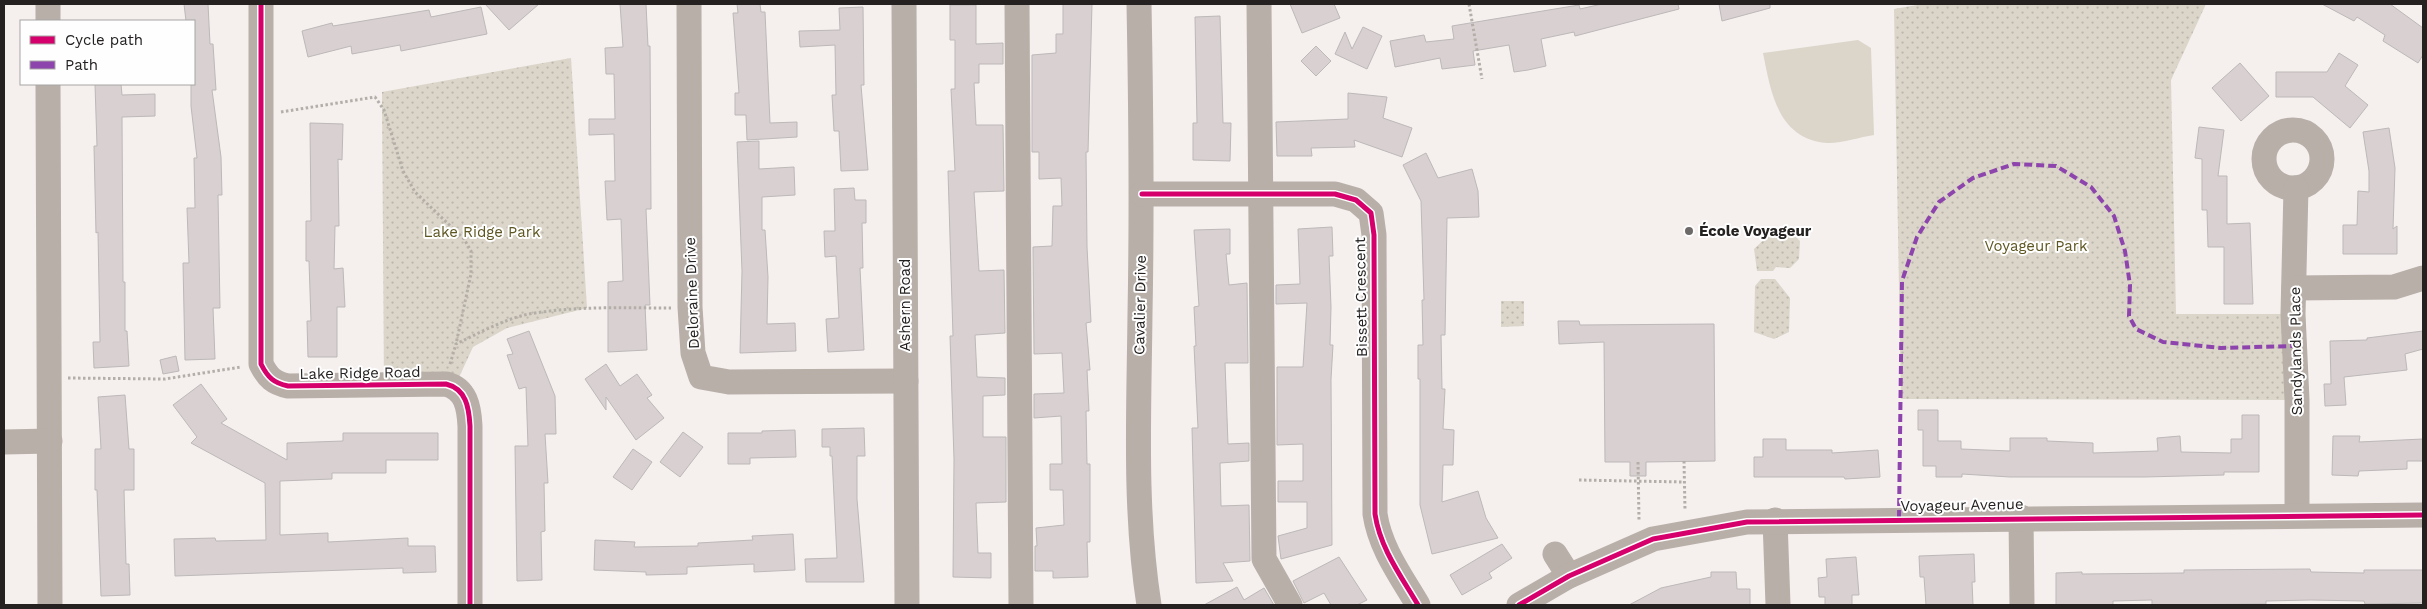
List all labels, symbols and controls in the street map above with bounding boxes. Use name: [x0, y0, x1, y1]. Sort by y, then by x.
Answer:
legend: [20, 20, 195, 85]
text: Cycle path: [65, 31, 143, 49]
text: Path: [65, 56, 98, 74]
place label: École Voyageur: [1699, 222, 1812, 240]
park label: Lake Ridge Park: [424, 223, 541, 241]
marker: École Voyageur: [1683, 225, 1695, 237]
street label: Bissett Crescent: [1351, 236, 1371, 357]
street label: Deloraine Drive: [681, 237, 703, 349]
park label: Voyageur Park: [1985, 237, 2088, 255]
street label: Cavalier Drive: [1130, 255, 1150, 355]
street label: Ashern Road: [896, 259, 914, 351]
street label: Sandylands Place: [2286, 287, 2306, 415]
street label: Lake Ridge Road: [299, 363, 421, 383]
street label: Voyageur Avenue: [1900, 495, 2024, 515]

